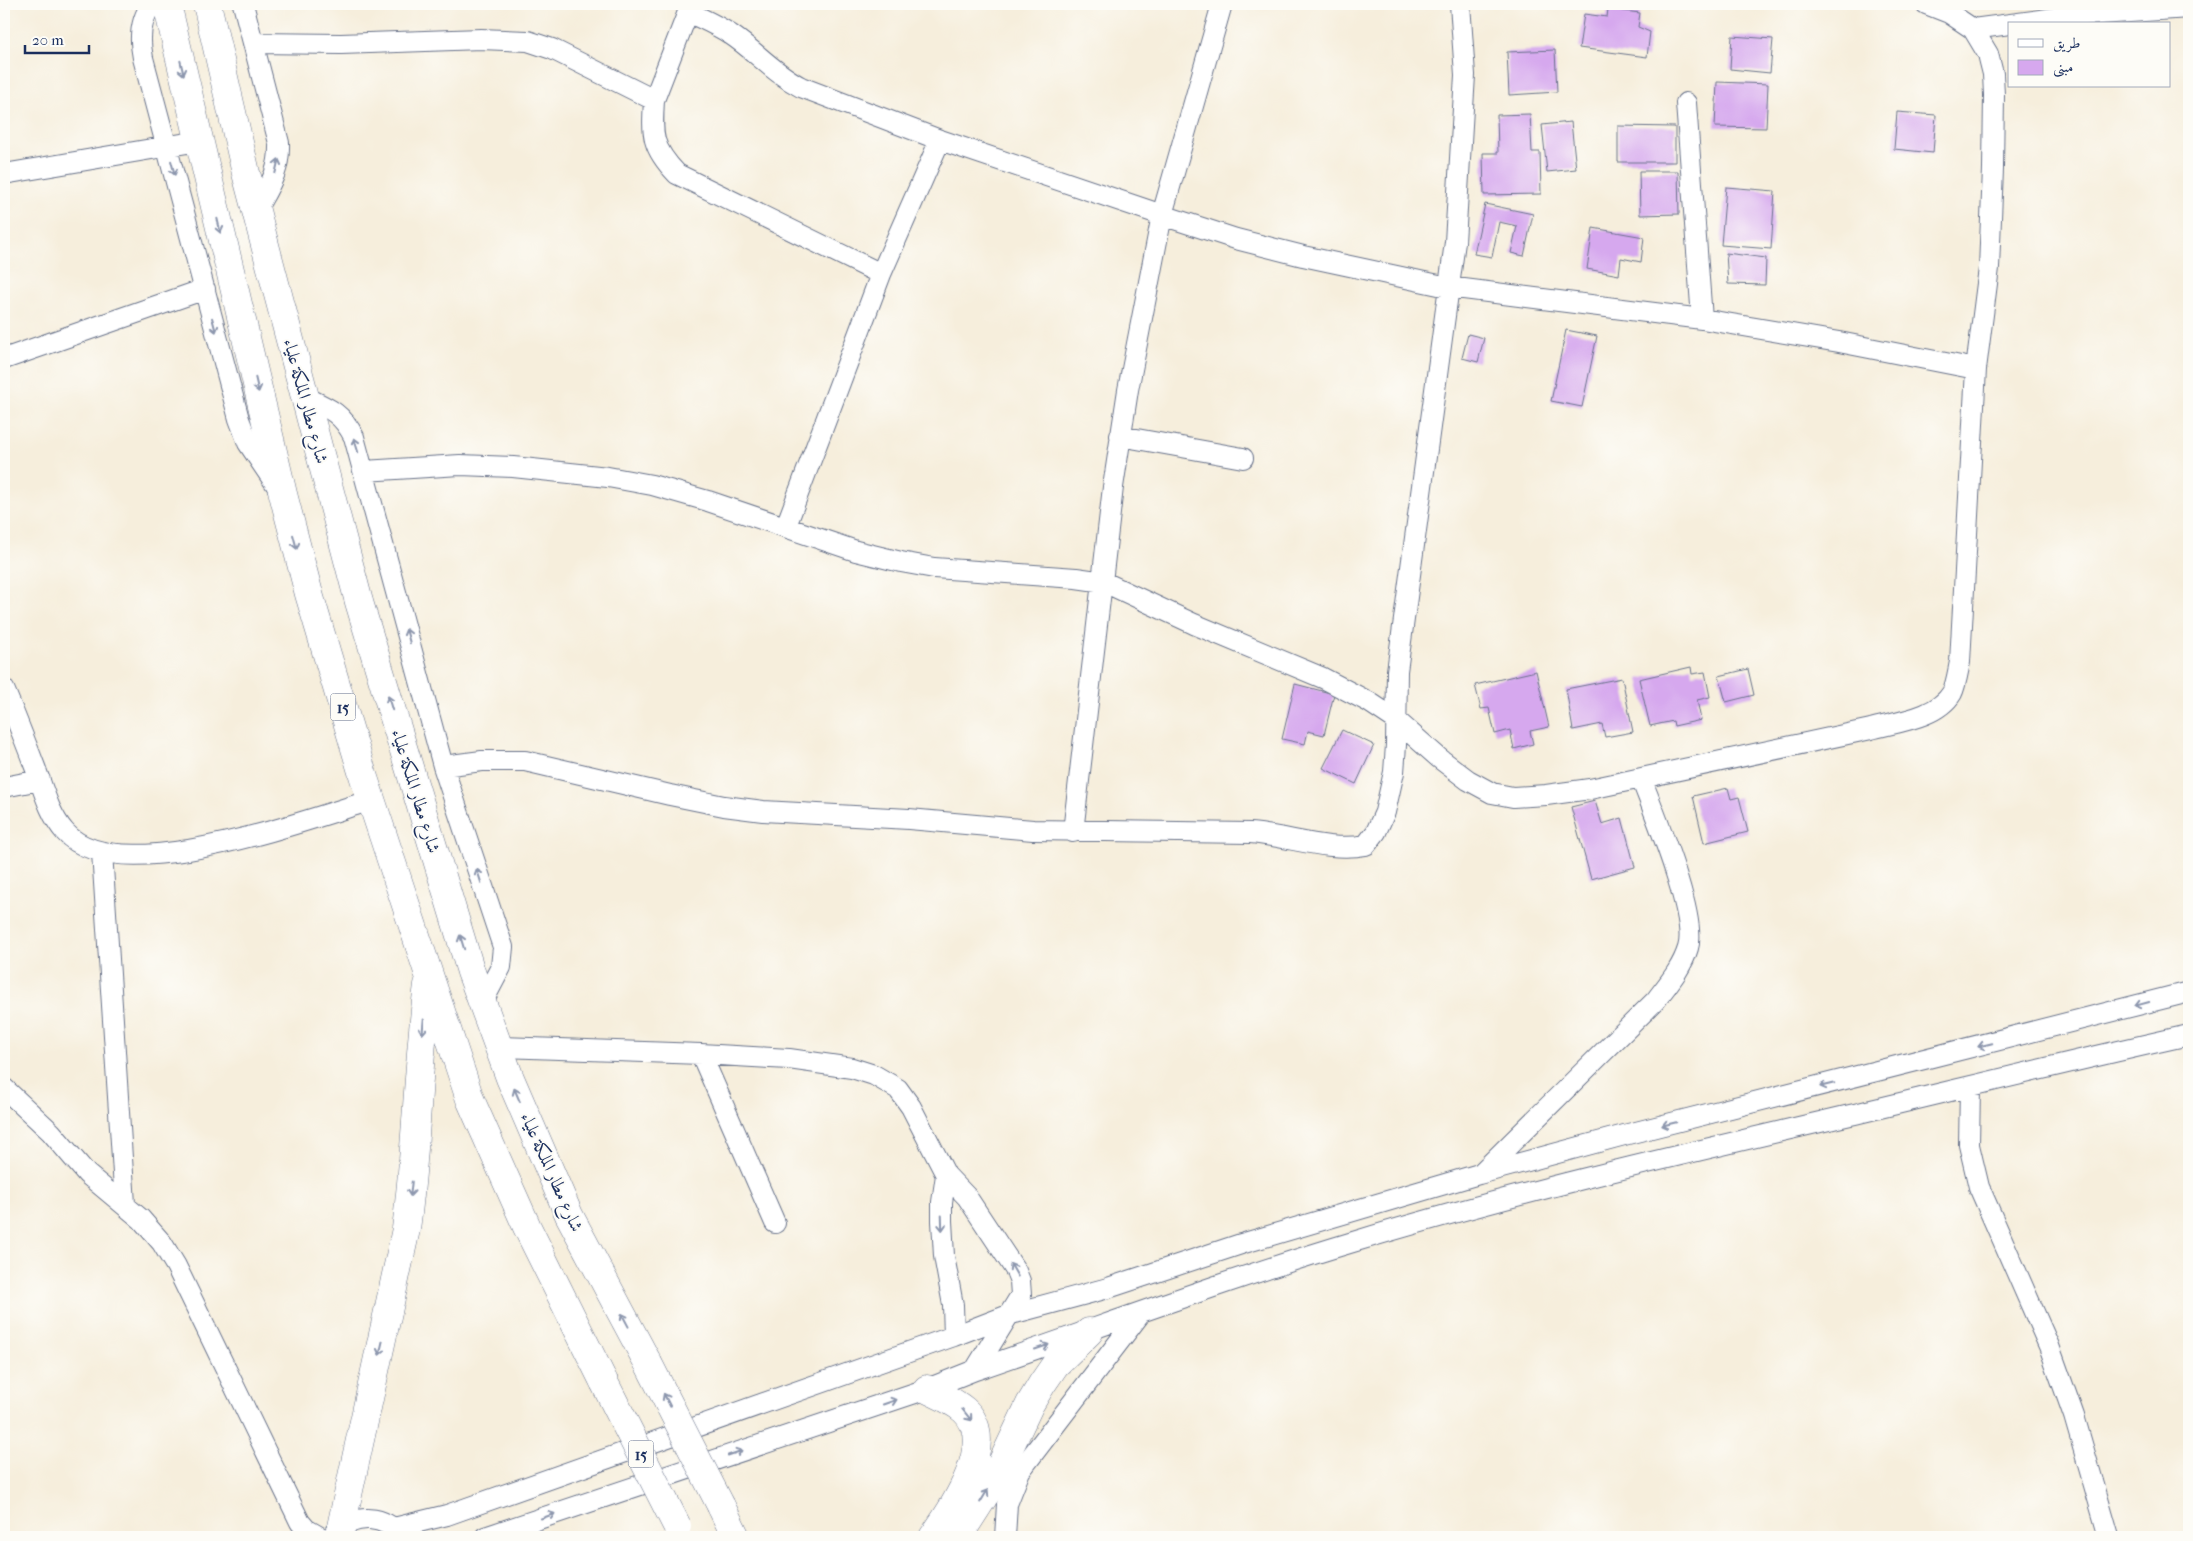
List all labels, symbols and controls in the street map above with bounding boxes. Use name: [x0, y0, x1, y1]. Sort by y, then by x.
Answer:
scale bar: [25, 22, 89, 54]
legend: [2008, 22, 2170, 88]
text: 20 m: [32, 31, 64, 49]
text: طريق: [2053, 34, 2080, 53]
text: مبنى: [2053, 58, 2073, 78]
one-way arrow: [178, 60, 187, 76]
one-way arrow: [273, 159, 282, 175]
one-way arrow: [168, 160, 178, 176]
one-way arrow: [215, 218, 224, 234]
one-way arrow: [210, 317, 219, 333]
street label: شارع مطار الملكة علياء: [275, 336, 332, 467]
one-way arrow: [253, 376, 262, 392]
one-way arrow: [351, 438, 361, 454]
one-way arrow: [291, 534, 301, 550]
one-way arrow: [403, 628, 412, 644]
road number: 15: [330, 694, 356, 720]
one-way arrow: [384, 695, 394, 711]
street label: شارع مطار الملكة علياء: [383, 727, 444, 857]
one-way arrow: [474, 868, 483, 884]
one-way arrow: [456, 935, 466, 951]
one-way arrow: [2134, 999, 2150, 1009]
one-way arrow: [418, 1018, 428, 1034]
one-way arrow: [1977, 1041, 1993, 1050]
one-way arrow: [1820, 1081, 1836, 1090]
one-way arrow: [512, 1088, 522, 1103]
street label: شارع مطار الملكة علياء: [512, 1109, 587, 1237]
one-way arrow: [1662, 1120, 1678, 1129]
one-way arrow: [407, 1181, 416, 1197]
one-way arrow: [937, 1215, 947, 1231]
one-way arrow: [1009, 1263, 1019, 1277]
one-way arrow: [620, 1313, 630, 1328]
one-way arrow: [376, 1340, 385, 1356]
one-way arrow: [1034, 1342, 1050, 1351]
one-way arrow: [662, 1393, 671, 1408]
one-way arrow: [881, 1397, 897, 1406]
one-way arrow: [962, 1408, 973, 1421]
road number: 15: [628, 1440, 654, 1468]
one-way arrow: [727, 1448, 743, 1458]
one-way arrow: [980, 1490, 990, 1504]
one-way arrow: [540, 1511, 555, 1520]

